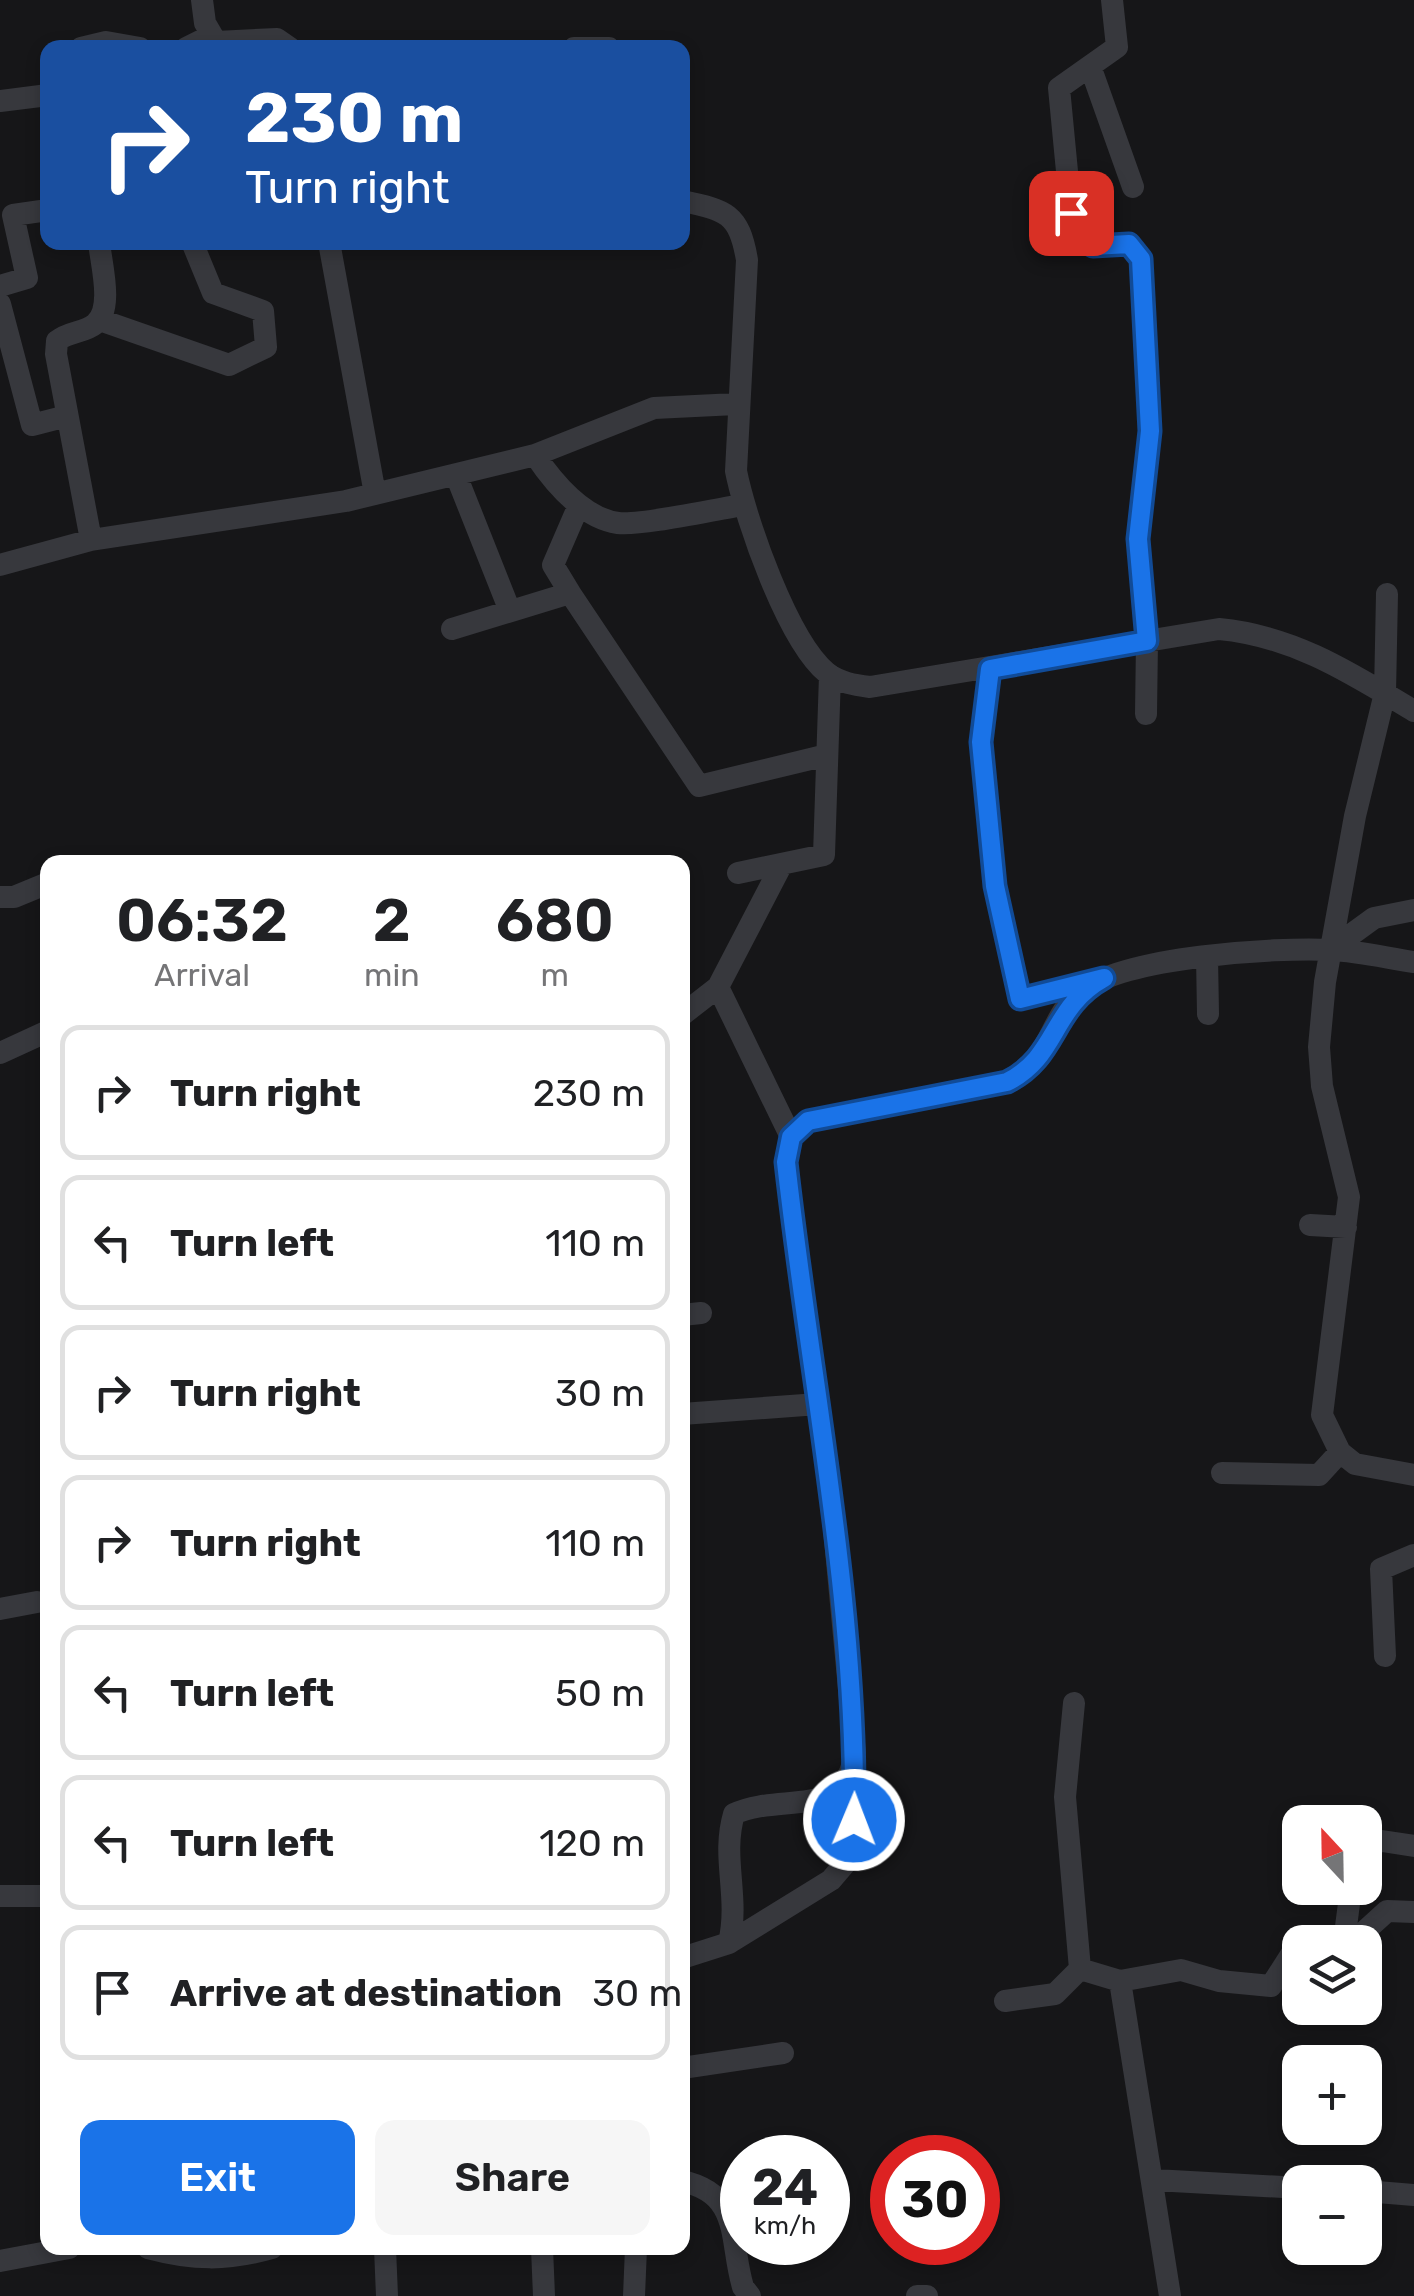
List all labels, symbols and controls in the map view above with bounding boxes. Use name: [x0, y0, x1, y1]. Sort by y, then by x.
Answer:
text: 230 m: [245, 77, 463, 160]
icon: right: [80, 80, 210, 210]
text: Turn right: [245, 161, 449, 214]
pin: [1029, 171, 1114, 256]
icon: arrive: [1044, 186, 1099, 241]
text: 06:32: [116, 885, 288, 956]
text: 2: [373, 885, 411, 956]
text: 680: [496, 885, 614, 956]
text: Arrival: [154, 956, 250, 994]
text: min: [364, 956, 420, 994]
text: m: [541, 956, 569, 994]
icon: right: [85, 1065, 140, 1120]
text: Turn right: [170, 1070, 361, 1116]
text: 230 m: [533, 1070, 645, 1116]
icon: left: [85, 1215, 140, 1270]
text: Turn left: [170, 1220, 334, 1266]
text: 110 m: [545, 1220, 645, 1266]
icon: right: [85, 1365, 140, 1420]
text: Turn right: [170, 1370, 361, 1416]
text: 30 m: [555, 1370, 645, 1416]
icon: right: [85, 1515, 140, 1570]
text: Turn right: [170, 1520, 361, 1566]
text: 110 m: [545, 1520, 645, 1566]
icon: left: [85, 1665, 140, 1720]
text: Turn left: [170, 1670, 334, 1716]
text: 50 m: [555, 1670, 645, 1716]
position arrow: [802, 1768, 906, 1872]
north arrow: [1282, 1805, 1382, 1905]
map controls: [1282, 1805, 1382, 2265]
icon: left: [85, 1815, 140, 1870]
text: Turn left: [170, 1820, 334, 1866]
text: 120 m: [539, 1820, 645, 1866]
button: layers: [1282, 1925, 1382, 2025]
icon: arrive: [85, 1965, 140, 2020]
text: Arrive at destination: [170, 1970, 562, 2016]
text: 30 m: [592, 1970, 682, 2016]
button: +: [1282, 2045, 1382, 2145]
button: Exit: [80, 2120, 355, 2235]
button: Share: [375, 2120, 650, 2235]
speed limit sign: 30: [870, 2135, 1000, 2265]
text: 24: [752, 2158, 818, 2218]
button: −: [1282, 2165, 1382, 2265]
text: km/h: [754, 2211, 816, 2240]

